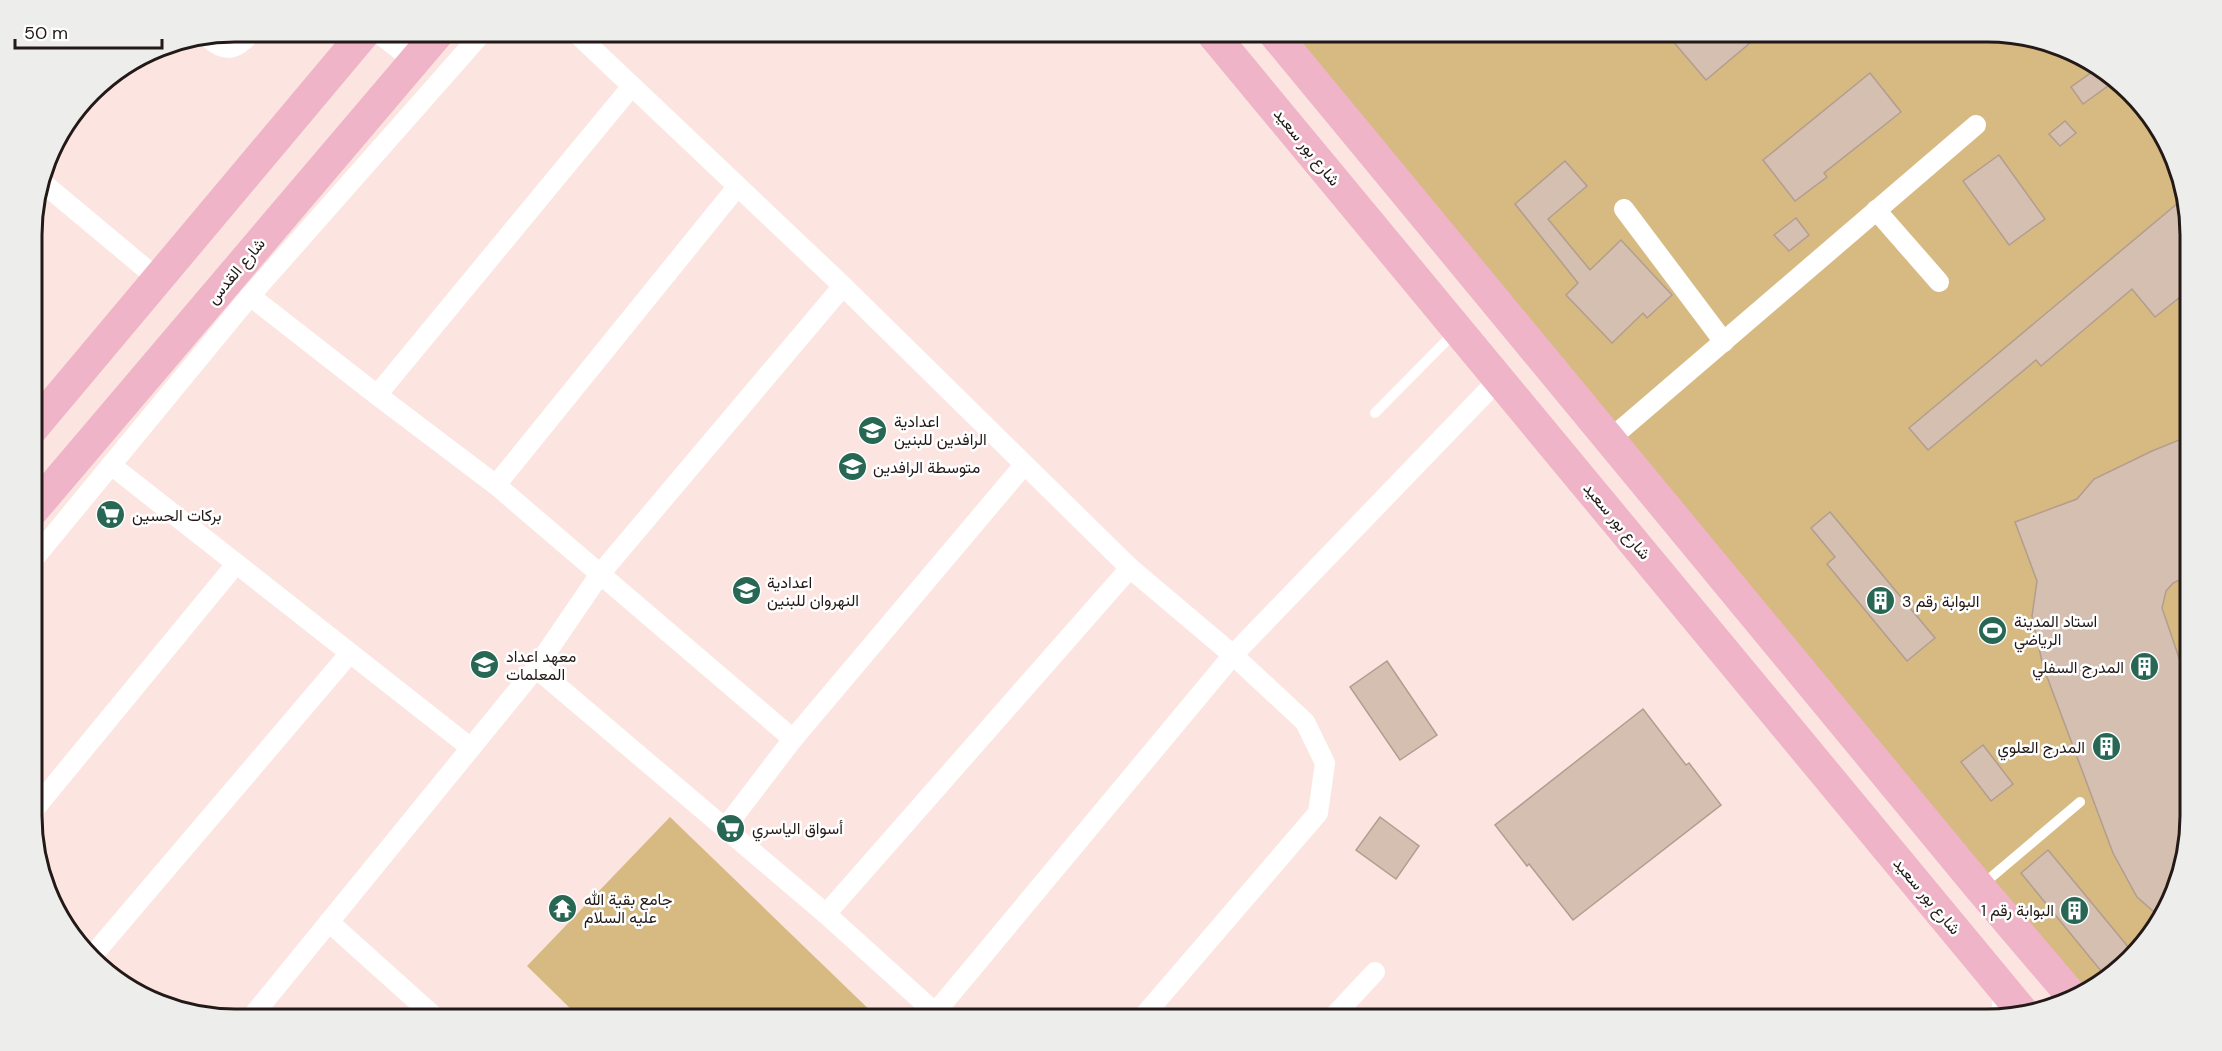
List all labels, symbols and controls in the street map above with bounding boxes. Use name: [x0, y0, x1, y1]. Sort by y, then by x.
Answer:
scale bar: [15, 12, 162, 50]
text: 50 m: [24, 21, 68, 45]
street label: شارع بور سعيد: [1268, 104, 1345, 191]
street label: شارع القدس: [202, 234, 271, 309]
place label: اعدادية الرافدين للبنين: [894, 411, 987, 450]
school or university icon: اعدادية الرافدين للبنين: [857, 414, 889, 446]
school or university icon: متوسطة الرافدين: [836, 451, 868, 483]
place label: متوسطة الرافدين: [873, 457, 980, 478]
street label: شارع بور سعيد: [1578, 478, 1655, 564]
supermarket icon: بركات الحسين: [95, 499, 127, 531]
place label: بركات الحسين: [132, 505, 222, 526]
place label: اعدادية النهروان للبنين: [767, 572, 859, 611]
school or university icon: اعدادية النهروان للبنين: [730, 575, 762, 607]
building icon: البوابة رقم 3: [1865, 585, 1897, 617]
place label: البوابة رقم 3: [1902, 591, 1980, 612]
place label: استاد المدينة الرياضي: [2014, 611, 2097, 653]
sports icon: استاد المدينة الرياضي: [1977, 614, 2009, 646]
place label: معهد اعداد المعلمات: [506, 646, 576, 685]
school or university icon: معهد اعداد المعلمات: [469, 649, 501, 681]
building icon: المدرج السفلي: [2129, 651, 2161, 683]
place label: المدرج السفلي: [2032, 657, 2124, 681]
building icon: المدرج العلوي: [2090, 731, 2122, 763]
place label: المدرج العلوي: [1998, 737, 2085, 761]
supermarket icon: أسواق الياسري: [715, 812, 747, 844]
place label: أسواق الياسري: [752, 818, 843, 842]
street label: شارع بور سعيد: [1888, 853, 1965, 939]
place label: جامع بقية الله عليه السلام: [584, 889, 673, 928]
temple icon: جامع بقية الله عليه السلام: [547, 892, 579, 924]
building icon: البوابة رقم 1: [2059, 894, 2091, 926]
place label: البوابة رقم 1: [1981, 900, 2054, 921]

